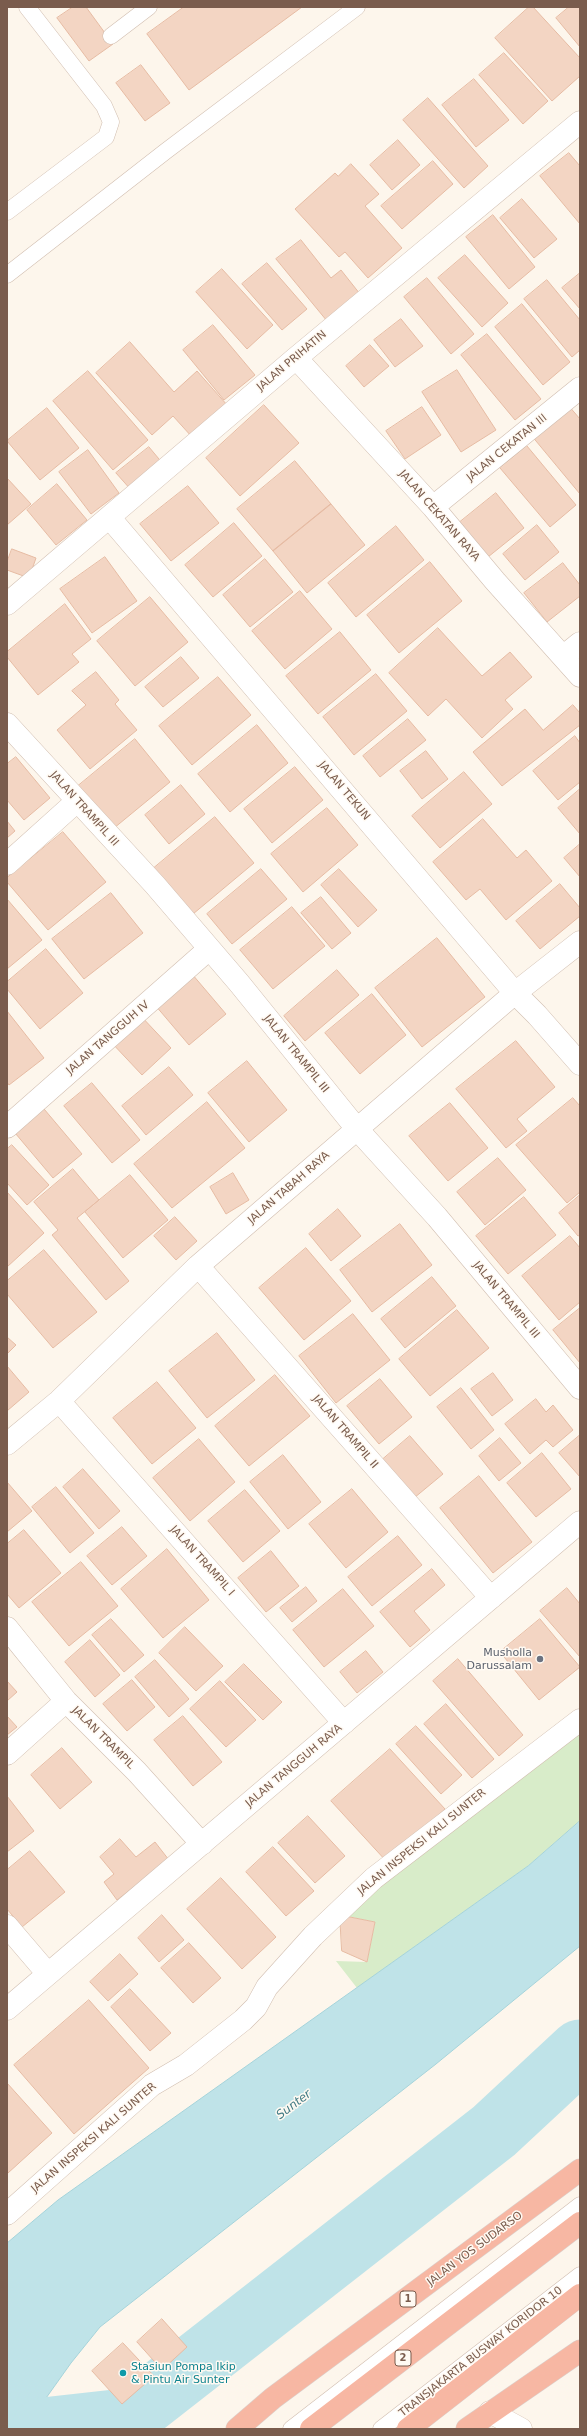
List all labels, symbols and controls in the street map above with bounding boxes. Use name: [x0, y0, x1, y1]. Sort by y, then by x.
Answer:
street label: JALAN PRIHATIN: [254, 328, 330, 394]
street label: JALAN CEKATAN III: [464, 412, 550, 484]
street label: JALAN CEKATAN RAYA: [396, 468, 482, 564]
street label: JALAN TEKUN: [315, 759, 373, 823]
street label: JALAN TRAMPIL III: [47, 769, 121, 849]
street label: JALAN TANGGUH IV: [64, 998, 152, 1078]
street label: JALAN TRAMPIL III: [261, 1012, 331, 1096]
street label: JALAN TABAH RAYA: [246, 1149, 332, 1227]
street label: JALAN TRAMPIL III: [470, 1259, 542, 1341]
street label: JALAN TRAMPIL II: [309, 1393, 381, 1471]
street label: JALAN TRAMPIL I: [167, 1523, 237, 1599]
place label: Musholla Darussalam: [467, 1646, 532, 1672]
marker: Musholla Darussalam: [535, 1654, 545, 1664]
street label: JALAN TRAMPIL: [69, 1704, 137, 1772]
street label: JALAN TANGGUH RAYA: [243, 1722, 345, 1810]
street label: JALAN INSPEKSI KALI SUNTER: [355, 1786, 489, 1898]
street label: JALAN INSPEKSI KALI SUNTER: [29, 2080, 159, 2196]
water label: Sunter: [274, 2087, 314, 2123]
street label: JALAN YOS SUDARSO: [425, 2209, 525, 2289]
street label: TRANSJAKARTA BUSWAY KORIDOR 10: [397, 2284, 565, 2420]
road number: 1: [400, 2291, 416, 2307]
road number: 2: [395, 2350, 411, 2366]
place label: Stasiun Pompa Ikip & Pintu Air Sunter: [131, 2360, 236, 2386]
marker: Stasiun Pompa Ikip & Pintu Air Sunter: [118, 2368, 128, 2378]

